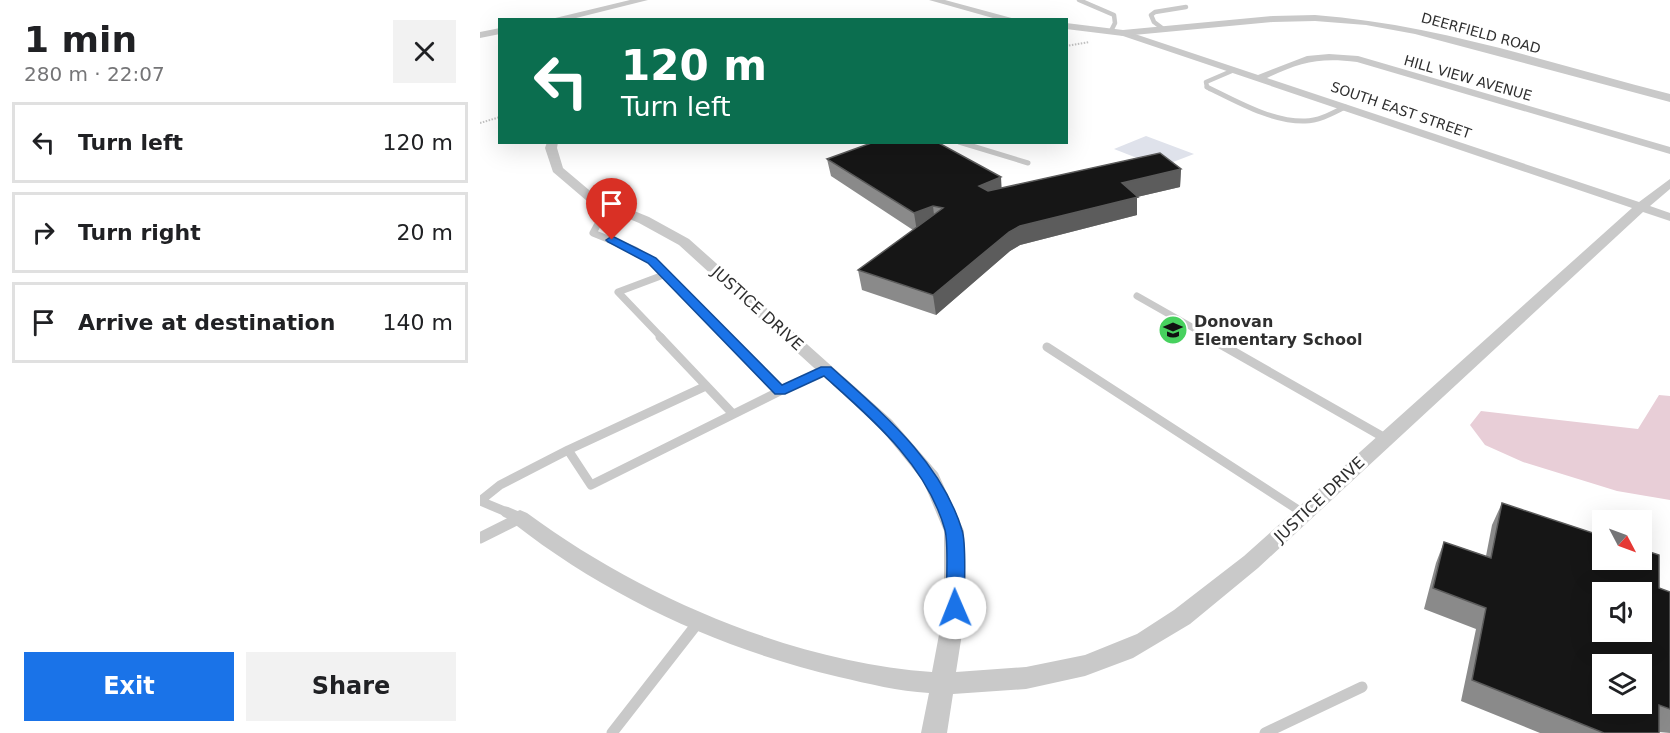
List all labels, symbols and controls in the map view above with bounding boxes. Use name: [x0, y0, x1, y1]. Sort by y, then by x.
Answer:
street label: DEERFIELD ROAD: [1419, 9, 1543, 57]
text: 1 min: [24, 19, 137, 60]
button: close: [393, 20, 456, 83]
text: 120 m: [621, 41, 767, 90]
icon: left: [522, 42, 600, 120]
street label: HILL VIEW AVENUE: [1402, 52, 1534, 104]
text: 280 m · 22:07: [24, 62, 165, 86]
street label: SOUTH EAST STREET: [1329, 78, 1474, 142]
text: Turn left: [621, 91, 731, 122]
icon: left: [27, 126, 60, 159]
text: Turn left: [78, 130, 183, 155]
text: 120 m: [383, 130, 453, 155]
pin: [586, 178, 637, 240]
icon: arrive: [595, 187, 628, 220]
icon: right: [27, 216, 60, 249]
text: Turn right: [78, 220, 201, 245]
text: 20 m: [397, 220, 453, 245]
street label: JUSTICE DRIVE: [707, 262, 807, 354]
icon: arrive: [27, 306, 60, 339]
text: Arrive at destination: [78, 310, 335, 335]
text: 140 m: [383, 310, 453, 335]
place label: Donovan Elementary School: [1194, 312, 1362, 349]
school or university icon: Donovan Elementary School: [1157, 314, 1189, 346]
street label: JUSTICE DRIVE: [1269, 453, 1368, 547]
north arrow: [1592, 510, 1652, 570]
map controls: [1592, 510, 1652, 714]
position arrow: [923, 576, 987, 640]
button: sound: [1592, 582, 1652, 642]
button: Exit: [24, 652, 234, 721]
button: Share: [246, 652, 456, 721]
button: layers: [1592, 654, 1652, 714]

